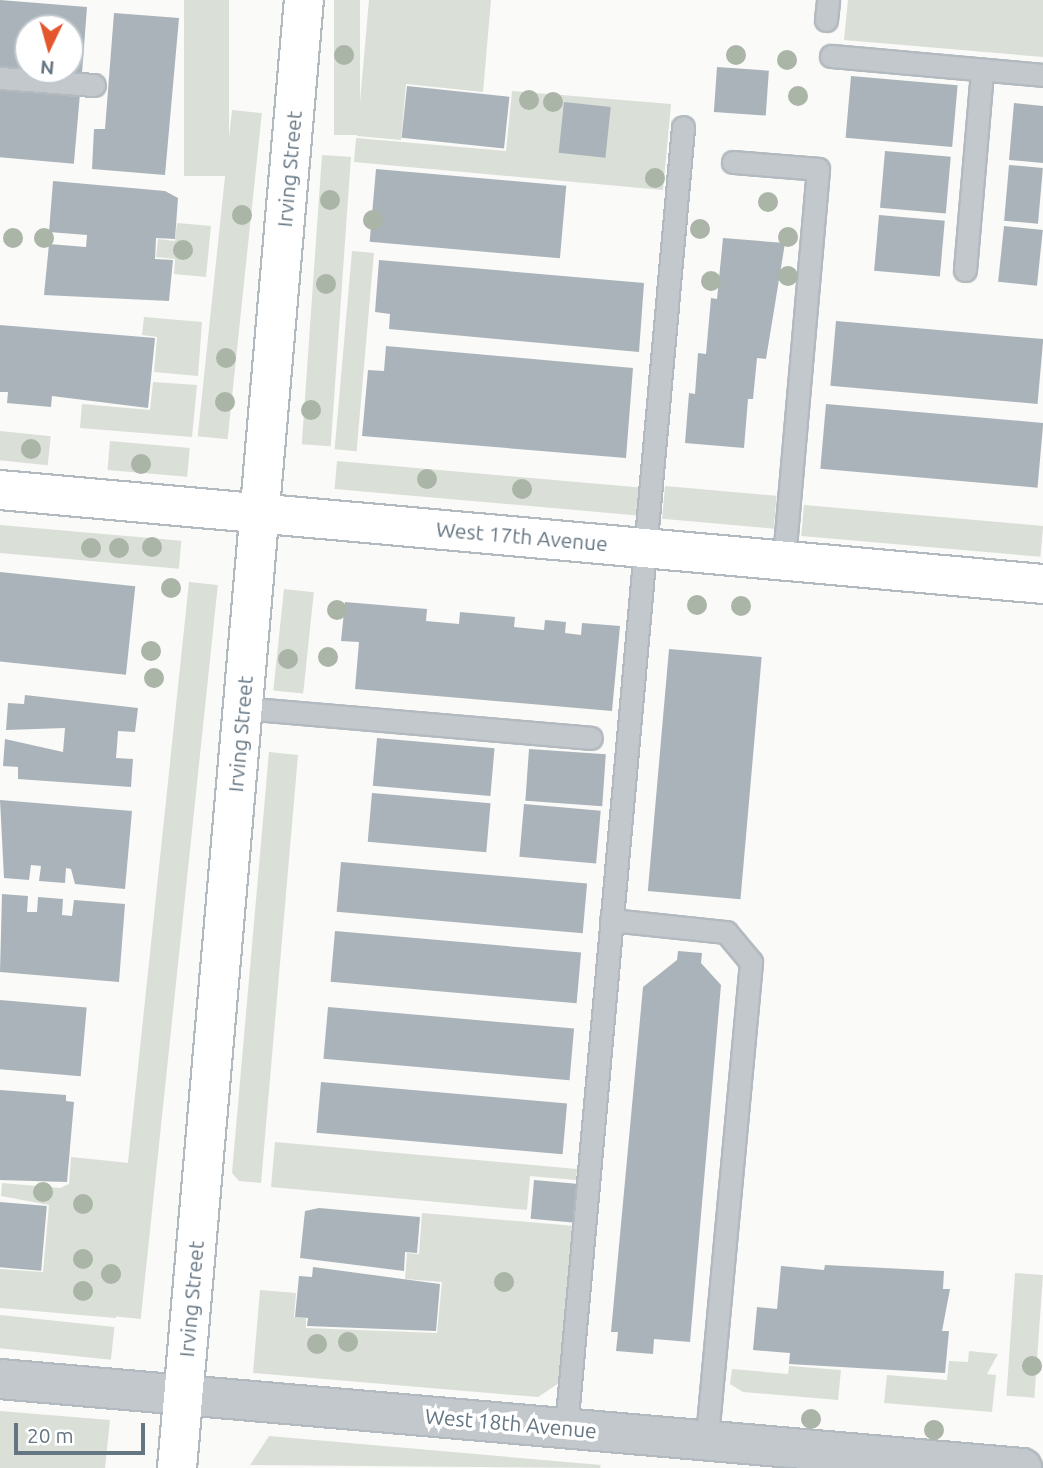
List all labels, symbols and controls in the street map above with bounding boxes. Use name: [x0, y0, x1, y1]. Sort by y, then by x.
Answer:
north arrow: [14, 14, 84, 84]
text: N: [39, 56, 55, 80]
street label: Irving Street: [271, 110, 307, 228]
street label: West 17th Avenue: [435, 516, 609, 556]
street label: Irving Street: [222, 675, 258, 793]
street label: Irving Street: [173, 1240, 209, 1358]
street label: West 18th Avenue: [424, 1403, 598, 1443]
scale bar: [18, 1408, 149, 1452]
text: 20 m: [27, 1423, 74, 1447]

